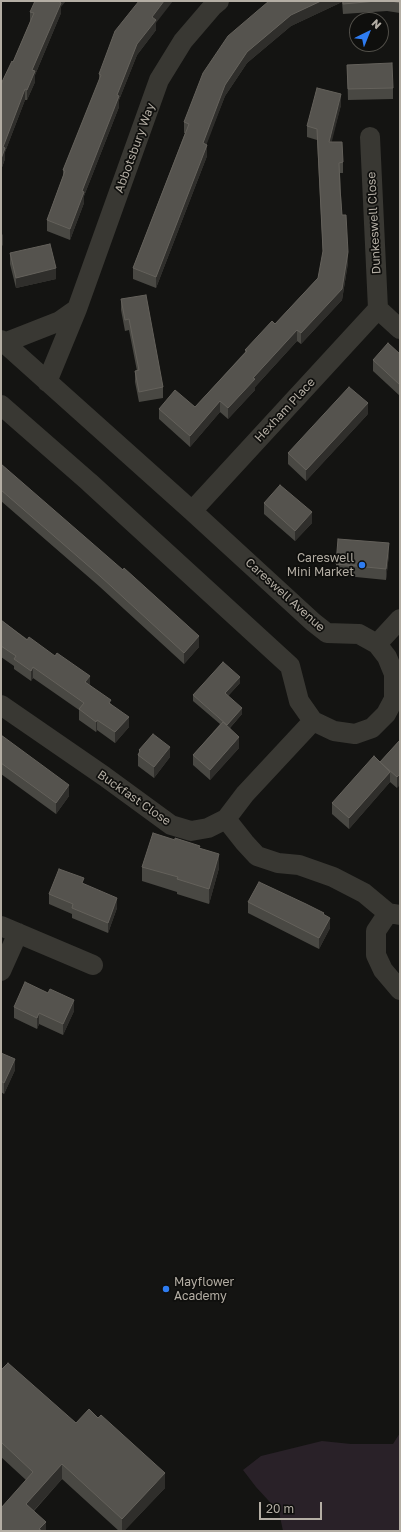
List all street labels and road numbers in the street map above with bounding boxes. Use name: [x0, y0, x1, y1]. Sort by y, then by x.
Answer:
street label: Abbotsbury Way: [112, 101, 158, 195]
street label: Dunkeswell Close: [364, 171, 384, 275]
street label: Hexham Place: [252, 375, 318, 445]
street label: Careswell Avenue: [242, 555, 328, 635]
street label: Buckfast Close: [95, 767, 173, 829]

